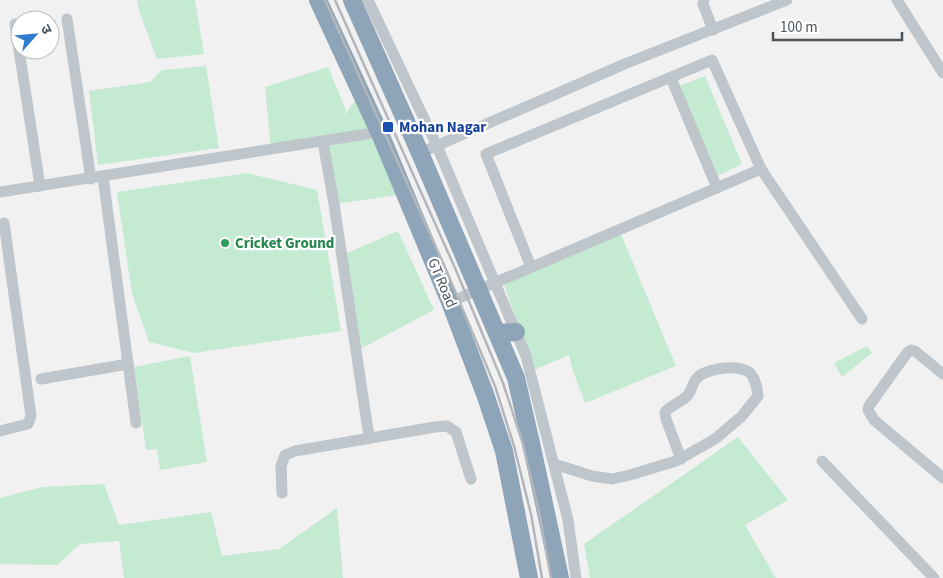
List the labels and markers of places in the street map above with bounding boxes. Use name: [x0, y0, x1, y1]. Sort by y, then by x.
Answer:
place label: Mohan Nagar: [399, 117, 486, 138]
marker: Mohan Nagar: [381, 120, 395, 134]
place label: Cricket Ground: [235, 233, 334, 254]
marker: Cricket Ground: [219, 237, 231, 249]

